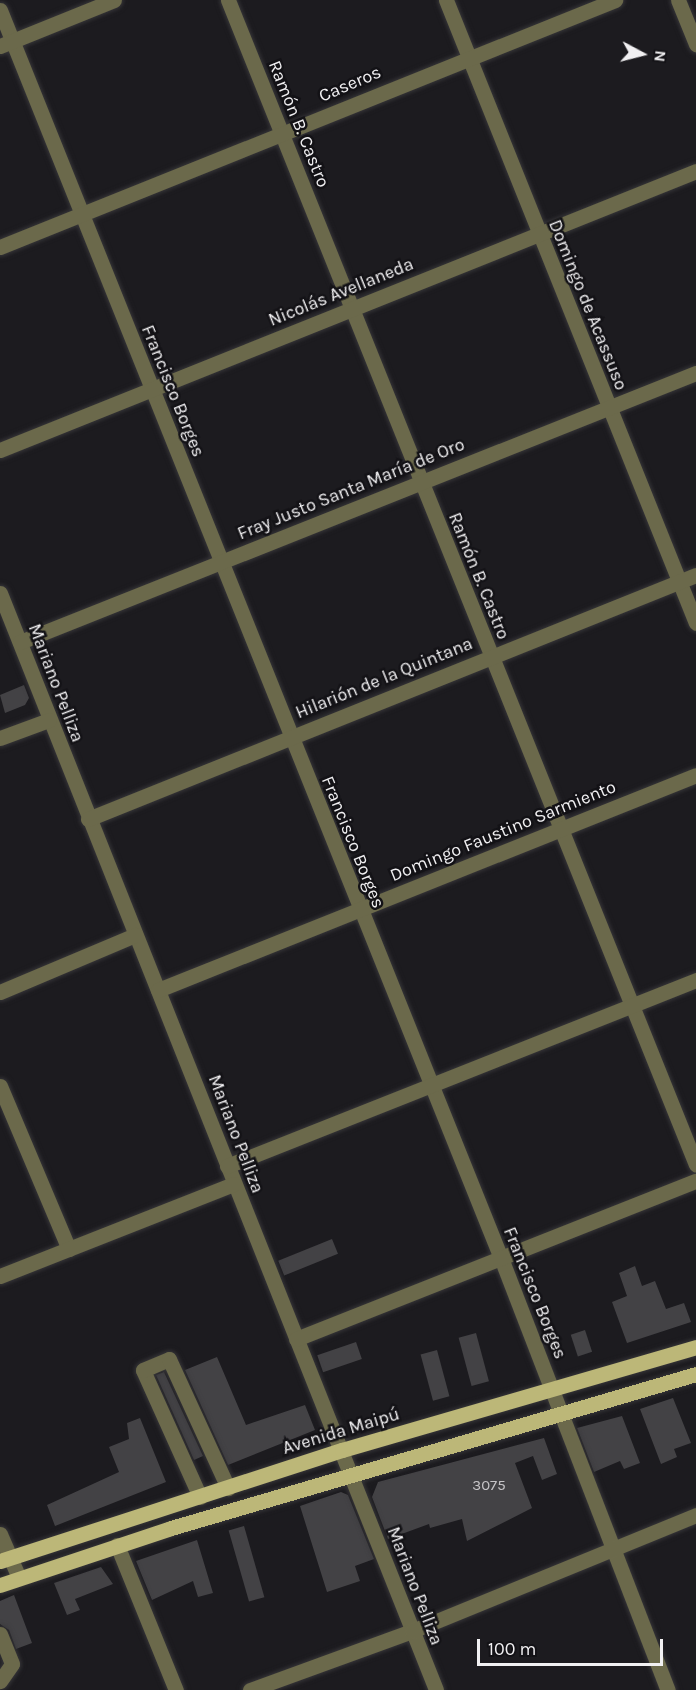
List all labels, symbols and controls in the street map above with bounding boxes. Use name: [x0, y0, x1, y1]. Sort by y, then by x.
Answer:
north arrow: [612, 24, 672, 84]
text: N: [650, 49, 670, 63]
street label: Ramón B. Castro: [264, 57, 334, 191]
street label: Caseros: [316, 61, 384, 107]
street label: Domingo de Acassuso: [544, 217, 632, 393]
street label: Nicolás Avellaneda: [265, 253, 417, 331]
street label: Francisco Borges: [137, 322, 209, 460]
street label: Fray Justo Santa María de Oro: [234, 433, 468, 545]
street label: Ramón B. Castro: [444, 509, 514, 643]
street label: Mariano Pelliza: [24, 621, 88, 745]
street label: Hilarión de la Quintana: [292, 633, 476, 723]
street label: Francisco Borges: [317, 773, 389, 911]
street label: Domingo Faustino Sarmiento: [387, 776, 619, 886]
street label: Mariano Pelliza: [204, 1072, 268, 1196]
street label: Francisco Borges: [499, 1224, 571, 1362]
street label: Avenida Maipú: [280, 1403, 402, 1459]
house number: 3075: [472, 1477, 506, 1495]
street label: Mariano Pelliza: [383, 1524, 447, 1648]
scale bar: [480, 1627, 666, 1665]
text: 100 m: [488, 1638, 536, 1660]

